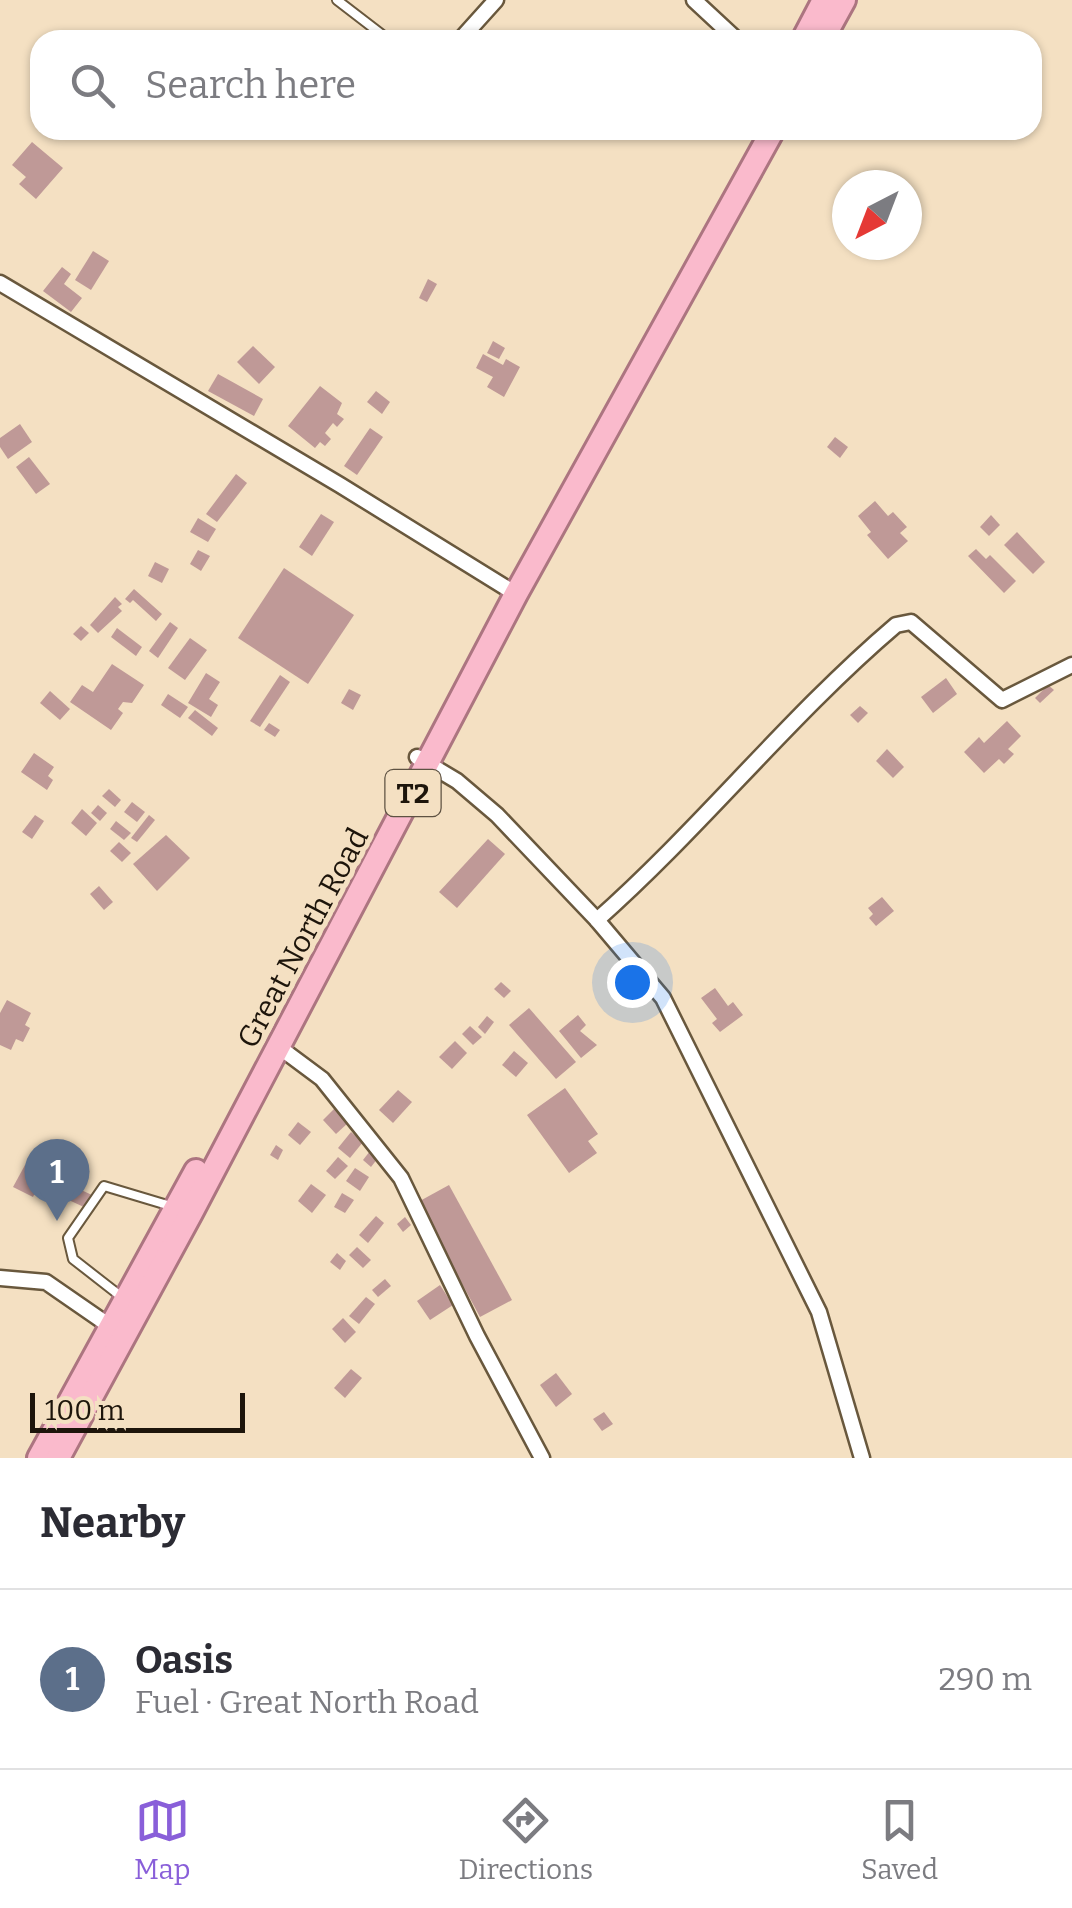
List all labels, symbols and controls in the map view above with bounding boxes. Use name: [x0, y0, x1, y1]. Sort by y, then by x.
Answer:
search box: [30, 30, 1042, 140]
icon: search: [65, 58, 120, 113]
text: Search here: [145, 62, 356, 108]
north arrow: [832, 170, 922, 260]
road number: T2: [386, 770, 440, 816]
street label: Great North Road: [230, 822, 376, 1054]
your location: [607, 957, 658, 1008]
pin: 1: [24, 1138, 90, 1221]
scale bar: [30, 1388, 245, 1432]
text: 100 m: [45, 1394, 125, 1427]
text: Nearby: [40, 1498, 185, 1548]
text: Oasis: [135, 1637, 233, 1683]
text: 1: [66, 1660, 79, 1698]
text: 290 m: [938, 1660, 1032, 1698]
text: Fuel · Great North Road: [135, 1683, 479, 1721]
tab: Map: [134, 1793, 190, 1886]
tab: Directions: [458, 1793, 593, 1886]
tab: Saved: [861, 1793, 938, 1886]

